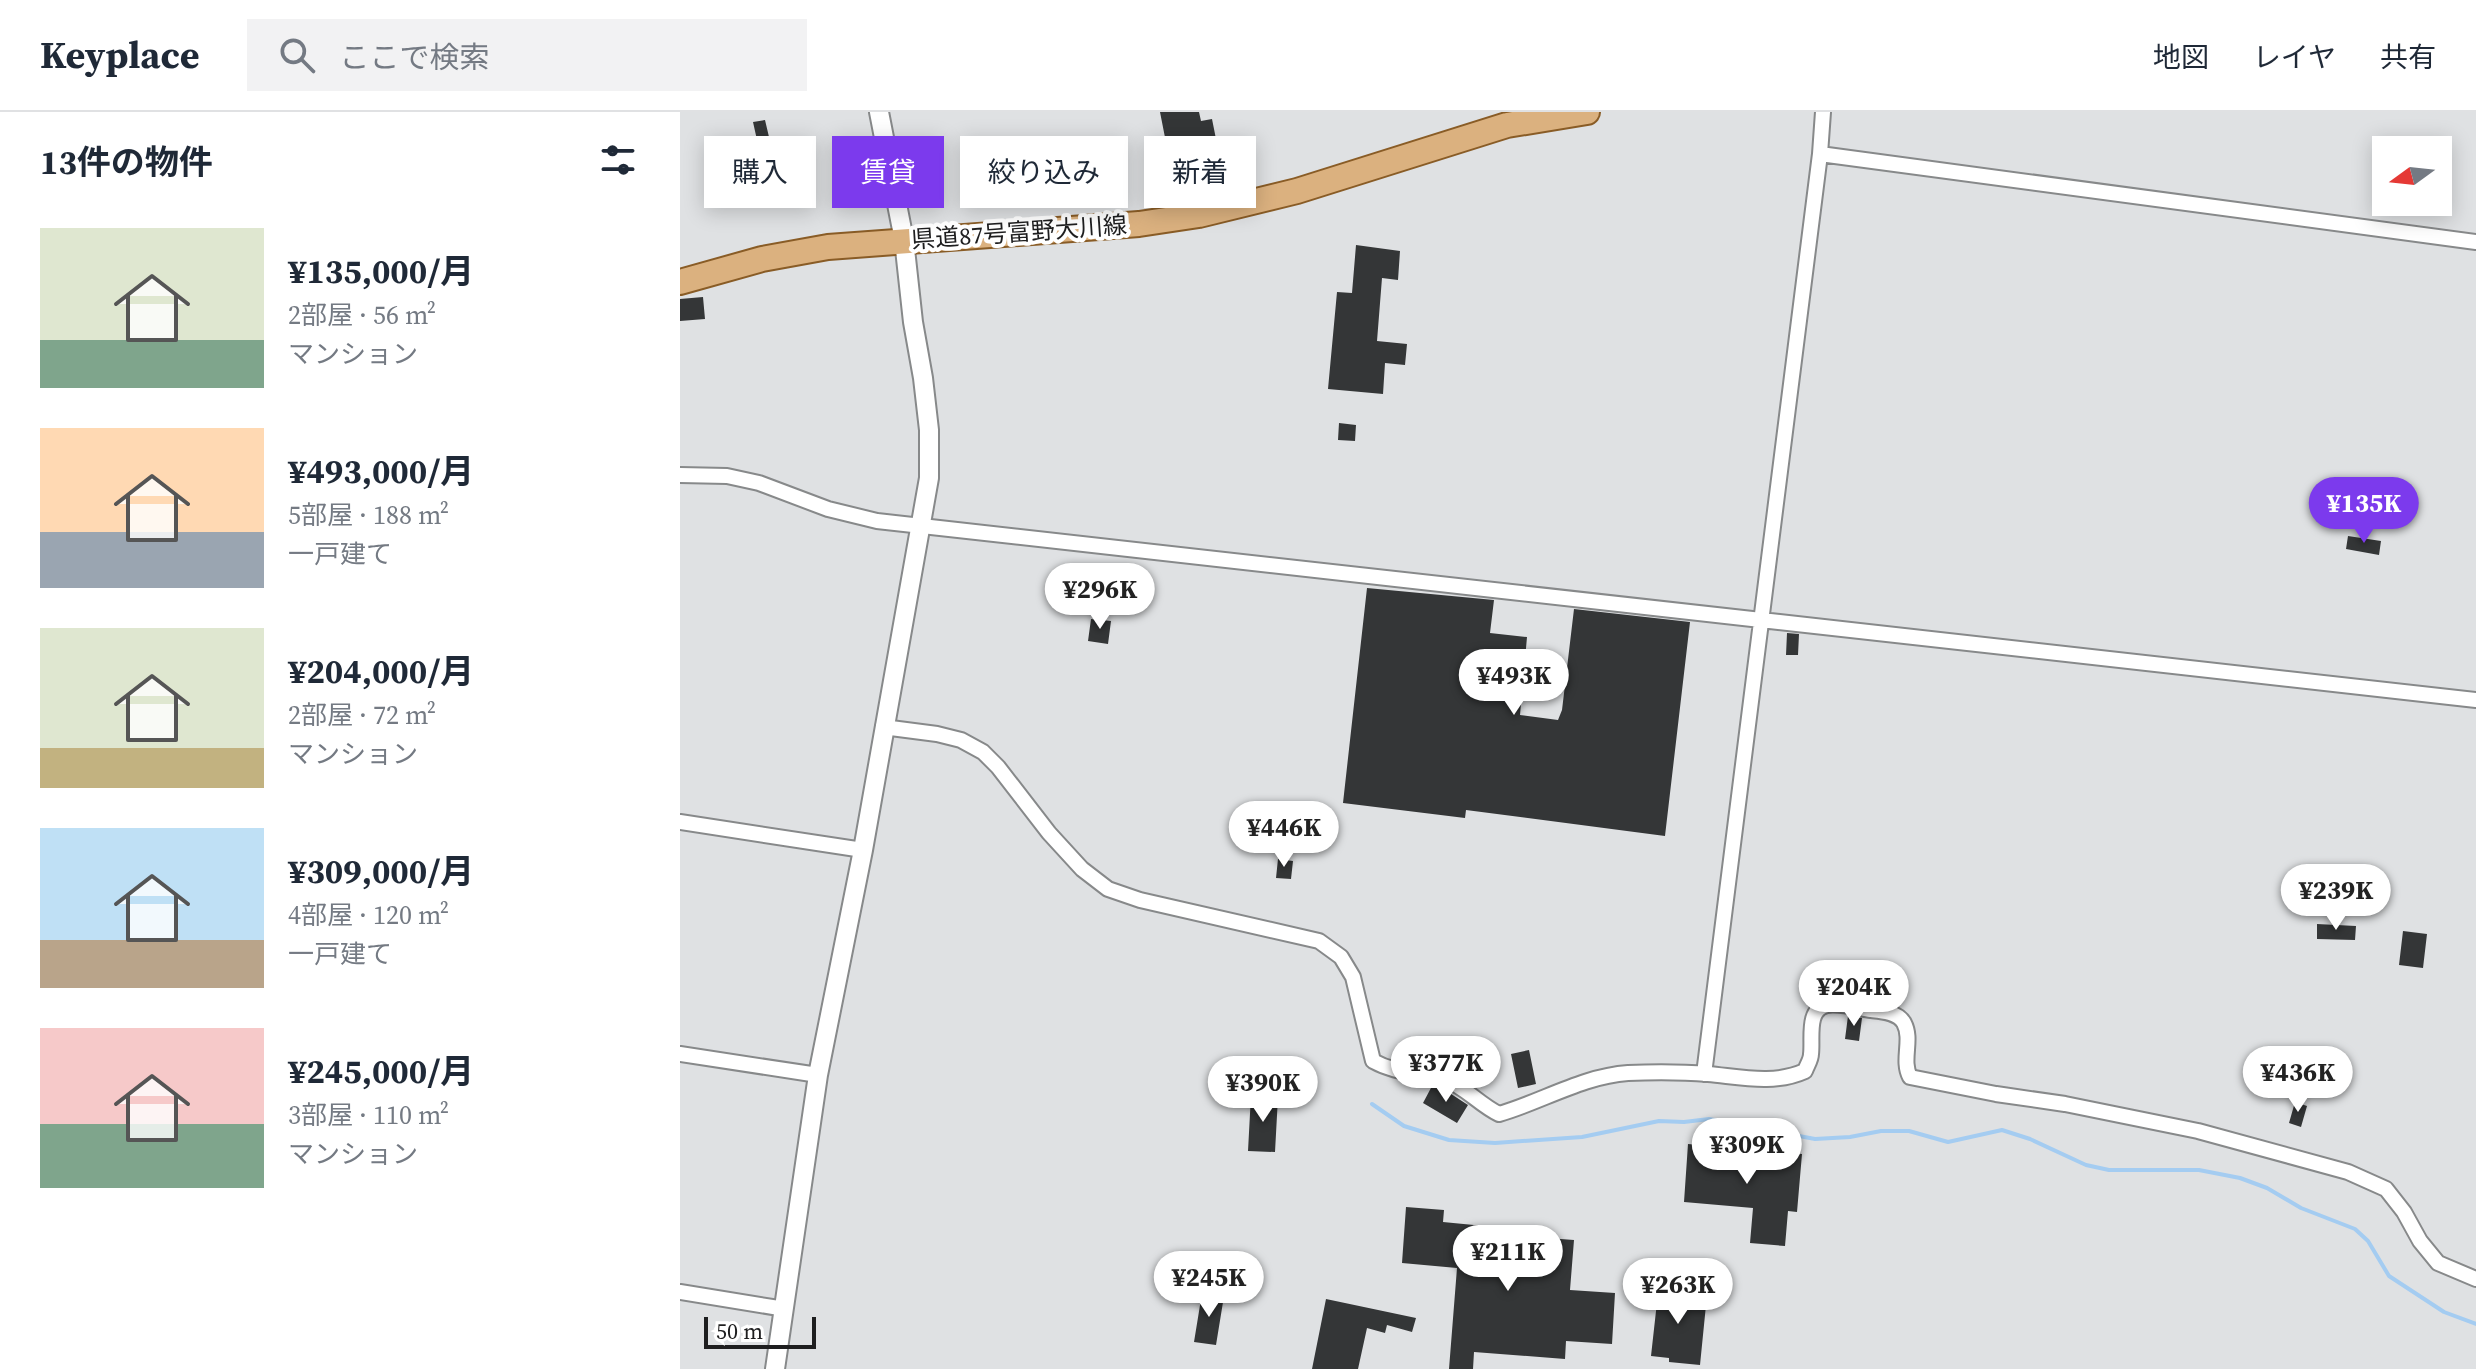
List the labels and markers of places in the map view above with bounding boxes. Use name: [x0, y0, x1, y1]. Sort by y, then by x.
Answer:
pin: ¥135K: [2308, 477, 2420, 545]
pin: ¥296K: [1044, 563, 1156, 631]
pin: ¥493K: [1458, 649, 1570, 717]
pin: ¥446K: [1228, 801, 1340, 869]
pin: ¥239K: [2280, 864, 2392, 932]
pin: ¥204K: [1798, 960, 1910, 1028]
pin: ¥377K: [1390, 1036, 1502, 1104]
pin: ¥436K: [2242, 1046, 2354, 1114]
pin: ¥390K: [1207, 1056, 1319, 1124]
pin: ¥309K: [1691, 1118, 1803, 1186]
pin: ¥211K: [1452, 1225, 1564, 1293]
pin: ¥245K: [1153, 1251, 1265, 1319]
pin: ¥263K: [1622, 1258, 1734, 1326]

